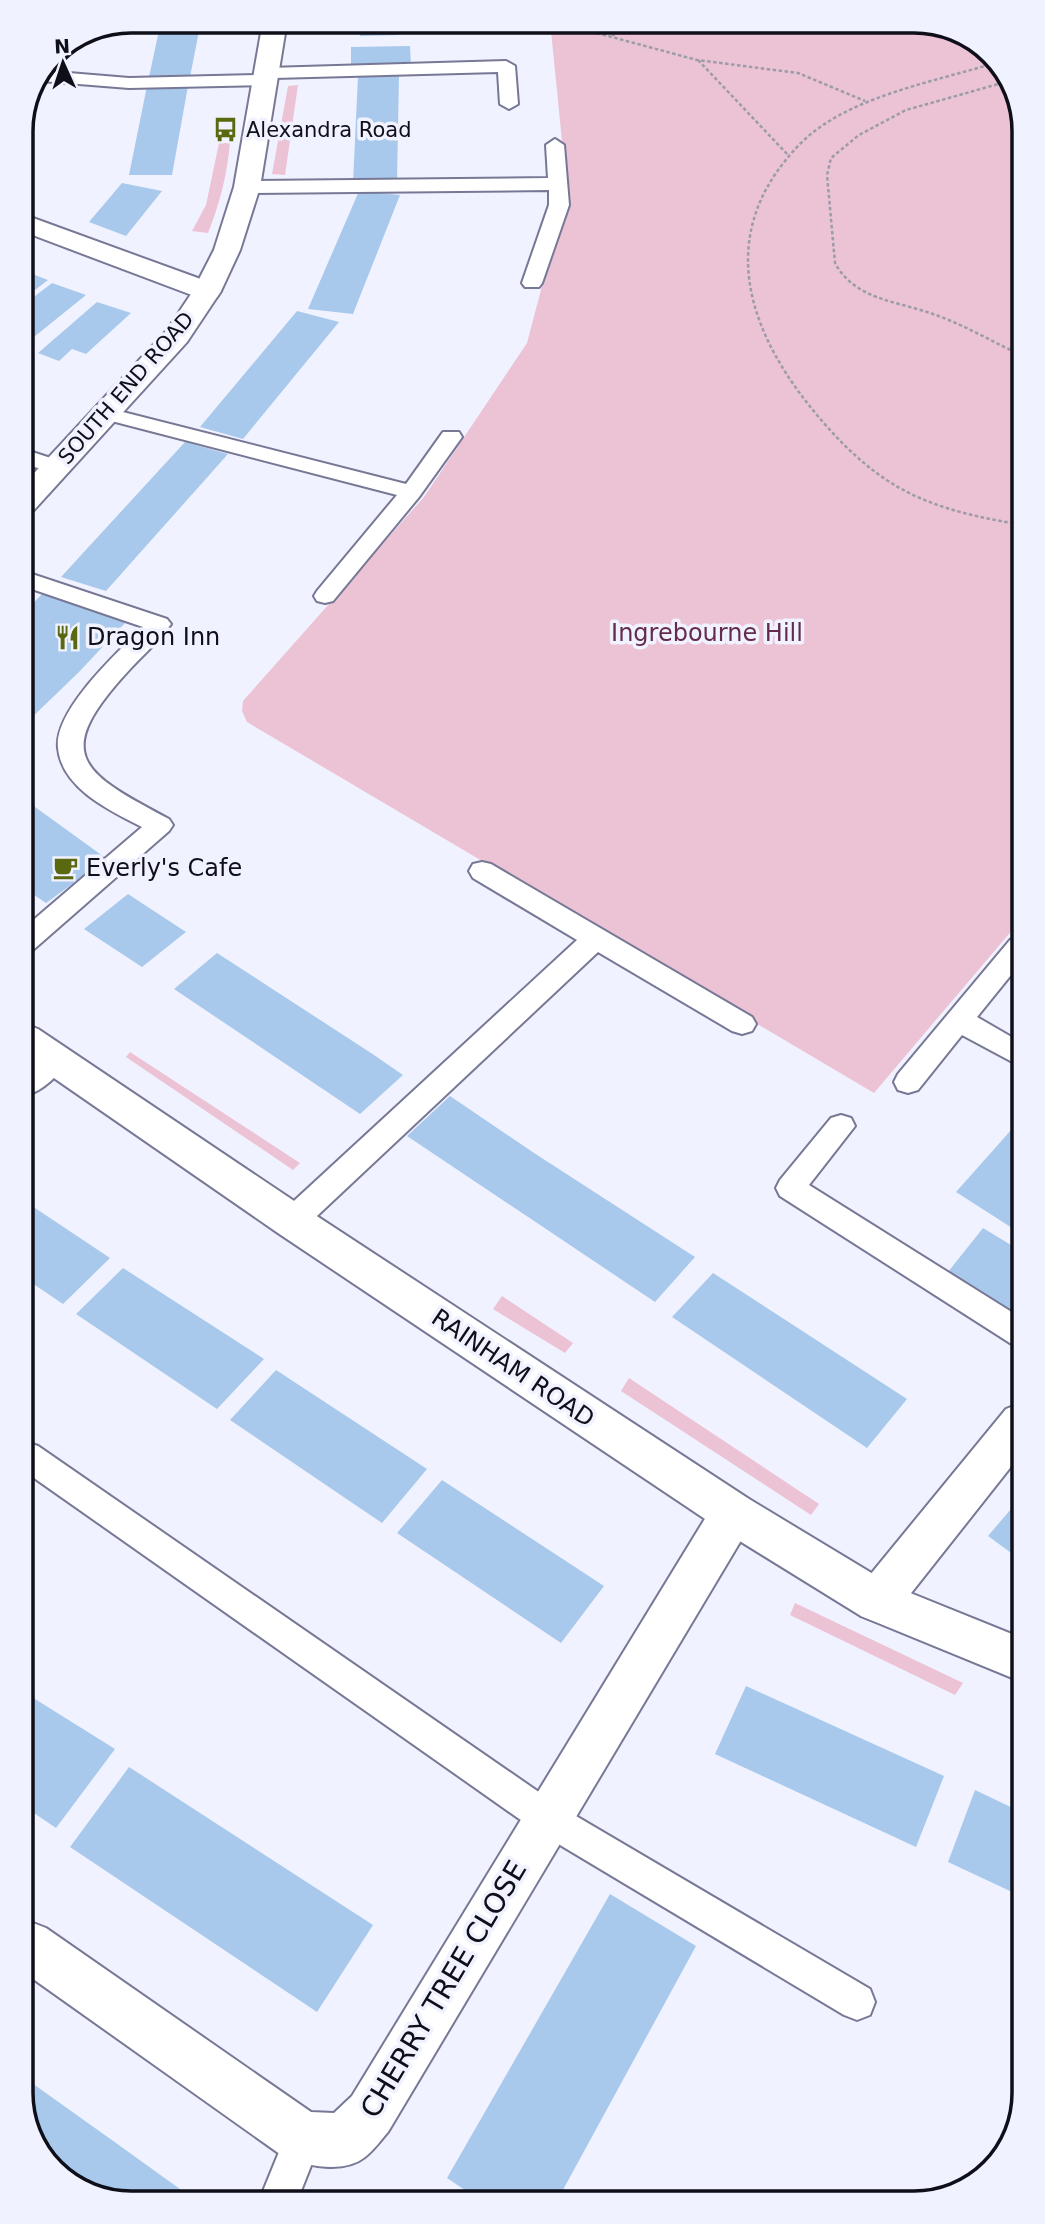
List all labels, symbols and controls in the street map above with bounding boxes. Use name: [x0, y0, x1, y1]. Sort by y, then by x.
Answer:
north arrow: [28, 28, 98, 98]
text: N: [54, 35, 71, 57]
bus stop icon: Alexandra Road: [212, 116, 240, 144]
place label: Alexandra Road: [246, 118, 412, 142]
street label: SOUTH END ROAD: [53, 307, 199, 469]
park label: Ingrebourne Hill: [611, 619, 803, 647]
restaurant icon: Dragon Inn: [53, 623, 81, 651]
place label: Dragon Inn: [87, 623, 220, 651]
cafe icon: Everly's Cafe: [52, 854, 80, 882]
place label: Everly's Cafe: [86, 854, 242, 882]
street label: RAINHAM ROAD: [426, 1303, 600, 1433]
street label: CHERRY TREE CLOSE: [354, 1855, 533, 2124]

